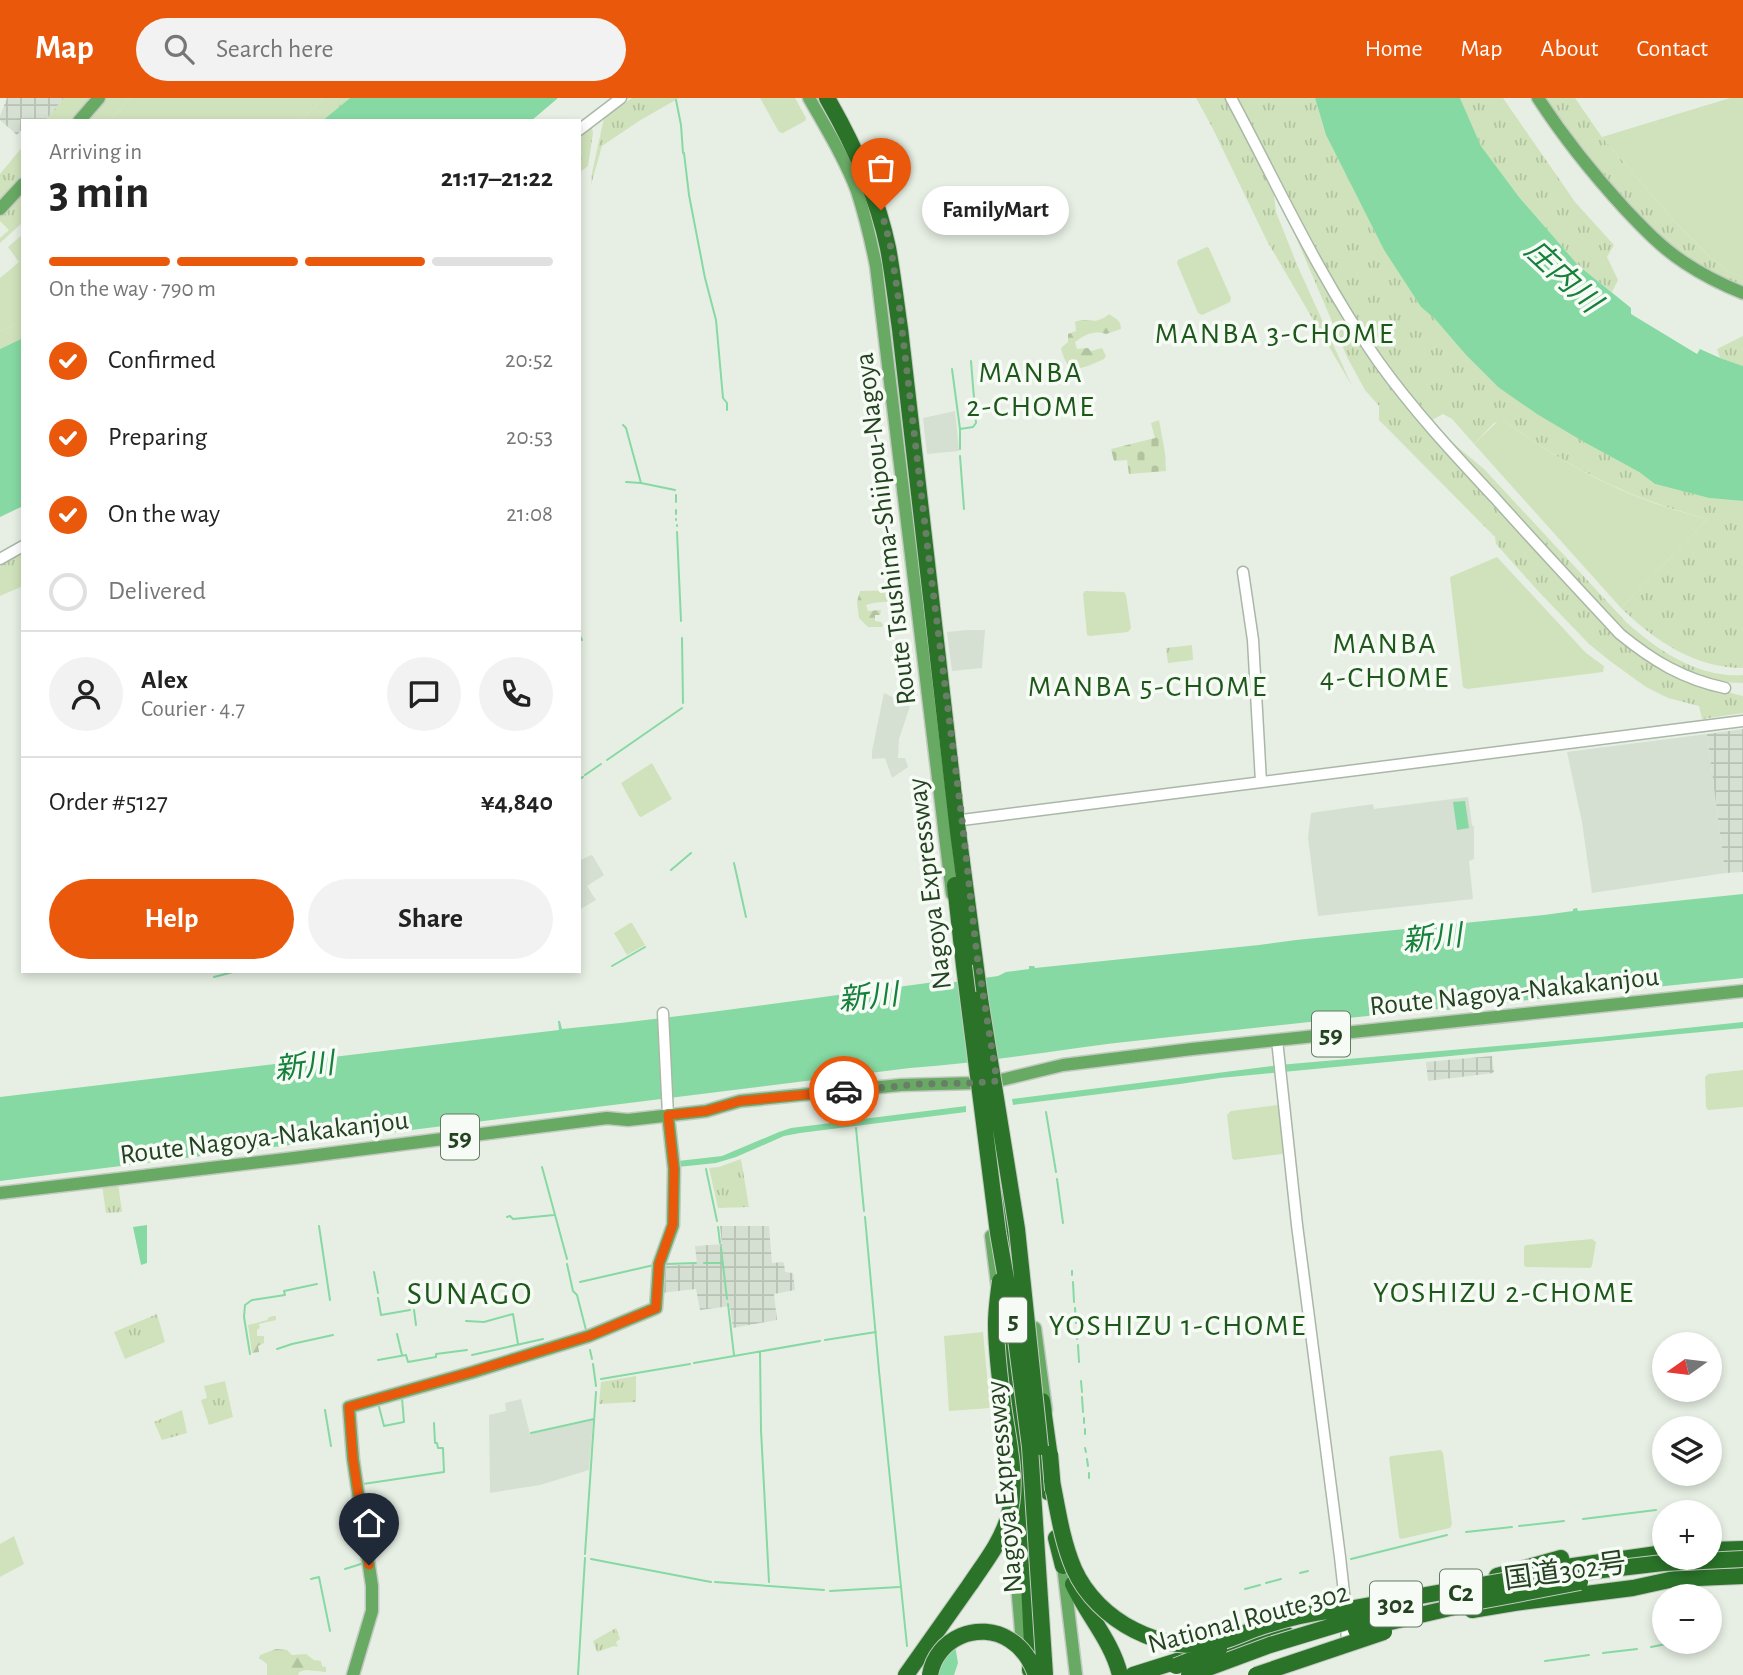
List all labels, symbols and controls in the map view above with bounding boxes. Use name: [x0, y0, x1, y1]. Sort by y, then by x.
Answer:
search box: [136, 18, 626, 81]
icon: search: [160, 30, 198, 68]
text: Map: [35, 32, 94, 65]
text: Search here: [216, 36, 334, 62]
text: Home: [1365, 37, 1423, 61]
text: Map: [1461, 37, 1503, 61]
text: About: [1541, 37, 1598, 61]
text: Contact: [1636, 37, 1708, 61]
pin: [851, 138, 911, 210]
text: Arriving in: [49, 141, 142, 164]
icon: bag: [862, 149, 900, 187]
text: 21:17–21:22: [441, 165, 553, 191]
text: 3 min: [49, 170, 149, 216]
callout: FamilyMart: [923, 186, 1070, 234]
text: FamilyMart: [942, 199, 1049, 222]
water label: 庄内川: [1519, 234, 1609, 320]
text: On the way · 790 m: [49, 278, 216, 301]
district label: MANBA 3-CHOME: [1155, 319, 1395, 349]
icon: check: [49, 342, 87, 380]
text: Confirmed: [108, 347, 216, 373]
text: 20:52: [505, 349, 553, 372]
street label: Route Tsushima-Shiipou-Nagoya: [850, 351, 922, 707]
district label: MANBA 2-CHOME: [966, 358, 1096, 422]
icon: check: [49, 419, 87, 457]
text: Preparing: [108, 424, 207, 450]
text: 20:53: [506, 426, 553, 449]
icon: check: [49, 496, 87, 534]
text: On the way: [108, 501, 220, 527]
text: 21:08: [506, 503, 553, 526]
text: Delivered: [108, 578, 206, 604]
district label: MANBA 4-CHOME: [1320, 629, 1450, 693]
button: person: [49, 657, 123, 731]
button: chat: [387, 657, 461, 731]
button: phone: [479, 657, 553, 731]
text: Alex: [141, 667, 188, 693]
district label: MANBA 5-CHOME: [1028, 672, 1268, 702]
text: Courier · 4.7: [141, 698, 245, 721]
street label: Nagoya Expressway: [903, 776, 957, 991]
text: Order #5127: [49, 789, 168, 815]
text: ¥4,840: [481, 789, 553, 815]
button: Help: [49, 879, 294, 959]
button: Share: [308, 879, 553, 959]
water label: 新川: [1400, 919, 1466, 957]
street label: Route Nagoya-Nakakanjou: [1368, 963, 1660, 1021]
water label: 新川: [836, 978, 902, 1016]
road number: 59: [1312, 1012, 1350, 1057]
water label: 新川: [272, 1046, 339, 1086]
courier: [809, 1056, 879, 1126]
icon: car: [825, 1072, 863, 1110]
street label: Route Nagoya-Nakakanjou: [118, 1106, 410, 1170]
road number: 59: [441, 1114, 479, 1160]
district label: SUNAGO: [407, 1278, 533, 1310]
district label: YOSHIZU 2-CHOME: [1373, 1278, 1635, 1308]
road number: 5: [999, 1298, 1027, 1343]
district label: YOSHIZU 1-CHOME: [1049, 1311, 1307, 1341]
north arrow: [1652, 1332, 1722, 1402]
map controls: [1652, 1332, 1722, 1654]
street label: Nagoya Expressway: [982, 1380, 1028, 1594]
button: layers: [1652, 1416, 1722, 1486]
pin: [339, 1493, 399, 1565]
button: +: [1652, 1500, 1722, 1570]
icon: home: [350, 1504, 388, 1542]
street label: 国道302号: [1502, 1548, 1628, 1594]
road number: C2: [1440, 1569, 1482, 1614]
street label: National Route 302: [1145, 1579, 1352, 1659]
road number: 302: [1370, 1582, 1422, 1626]
button: −: [1652, 1584, 1722, 1654]

